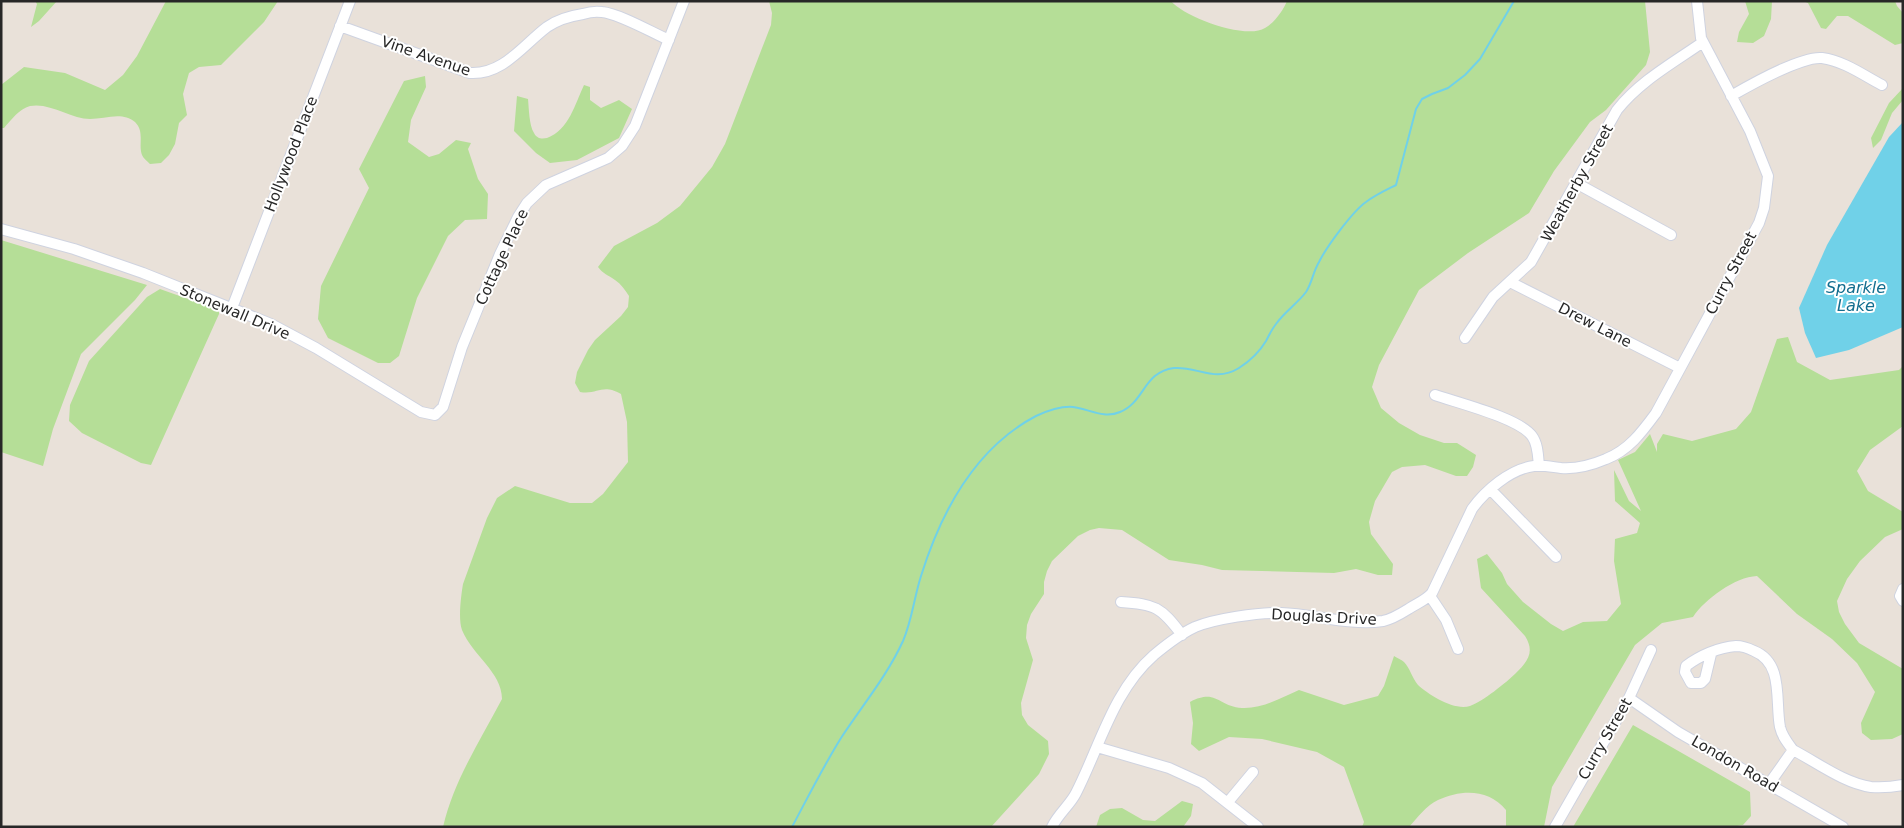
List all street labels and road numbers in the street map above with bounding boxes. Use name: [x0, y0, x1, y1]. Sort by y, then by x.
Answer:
street label: Vine Avenue: [379, 32, 473, 80]
street label: Hollywood Place: [261, 94, 321, 214]
street label: Weatherby Street: [1537, 121, 1617, 245]
street label: Cottage Place: [472, 206, 532, 308]
street label: Curry Street: [1702, 228, 1760, 318]
street label: Stonewall Drive: [177, 281, 293, 343]
street label: Drew Lane: [1555, 299, 1635, 351]
street label: Douglas Drive: [1271, 605, 1377, 629]
street label: Curry Street: [1574, 695, 1636, 783]
street label: London Road: [1688, 732, 1782, 796]

